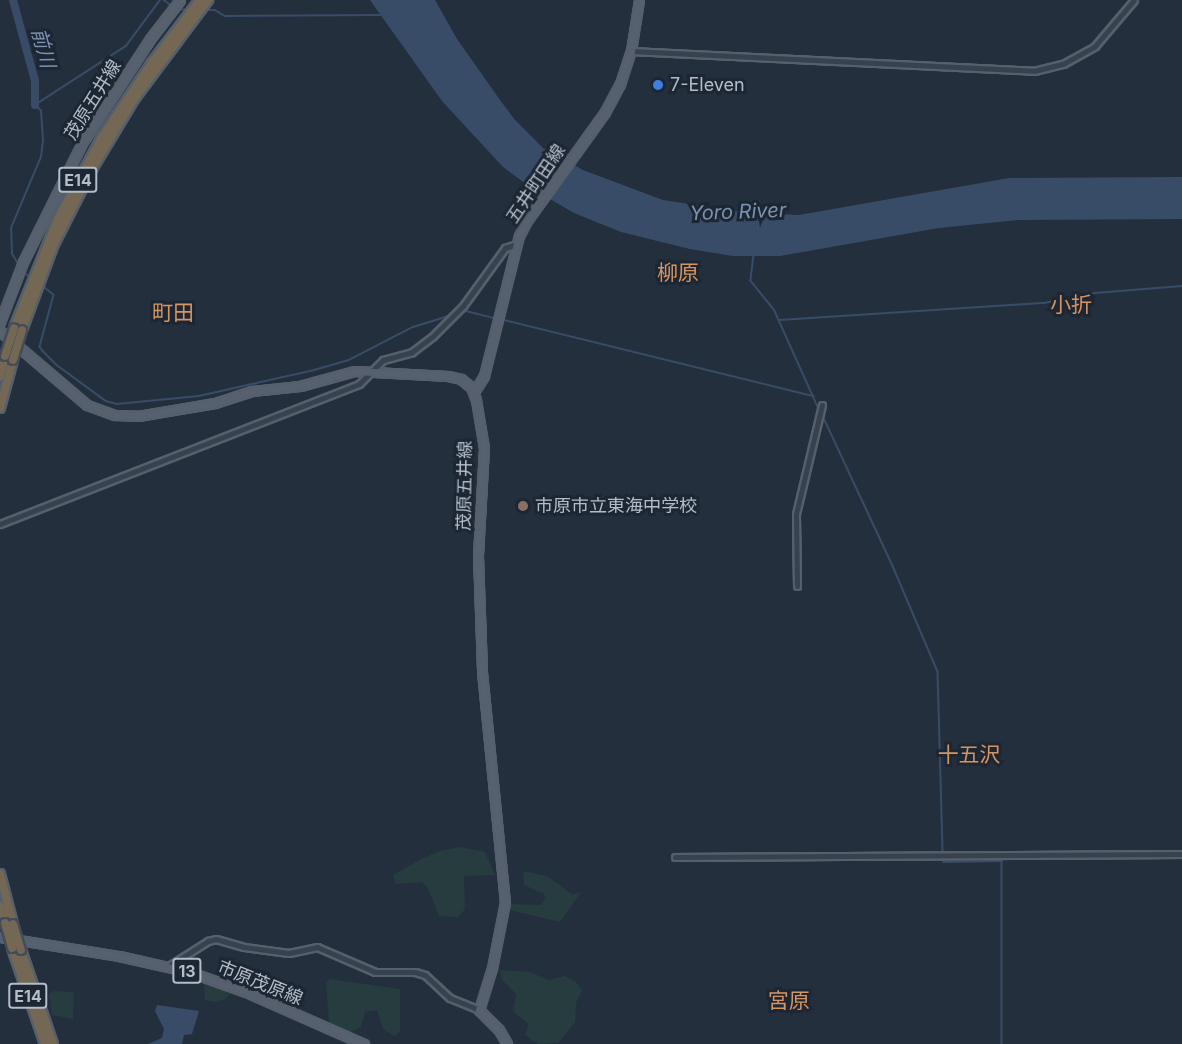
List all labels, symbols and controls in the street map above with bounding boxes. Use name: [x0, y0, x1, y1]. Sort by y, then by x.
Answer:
water label: 前川: [26, 26, 60, 70]
street label: 茂原五井線: [60, 56, 126, 144]
place label: 7-Eleven: [670, 74, 745, 96]
marker: 7-Eleven: [651, 78, 665, 92]
street label: 五井町田線: [502, 141, 570, 227]
road number: E14: [57, 167, 99, 193]
water label: Yoro River: [689, 198, 787, 226]
district label: 柳原: [657, 260, 699, 286]
district label: 小折: [1050, 292, 1092, 318]
district label: 町田: [152, 300, 194, 326]
street label: 茂原五井線: [453, 441, 477, 531]
place label: 市原市立東海中学校: [535, 495, 697, 517]
marker: 市原市立東海中学校: [516, 499, 530, 513]
district label: 十五沢: [938, 742, 1000, 768]
street label: 市原茂原線: [214, 956, 306, 1010]
road number: 13: [172, 958, 202, 984]
road number: E14: [7, 983, 49, 1009]
district label: 宮原: [768, 988, 810, 1014]

